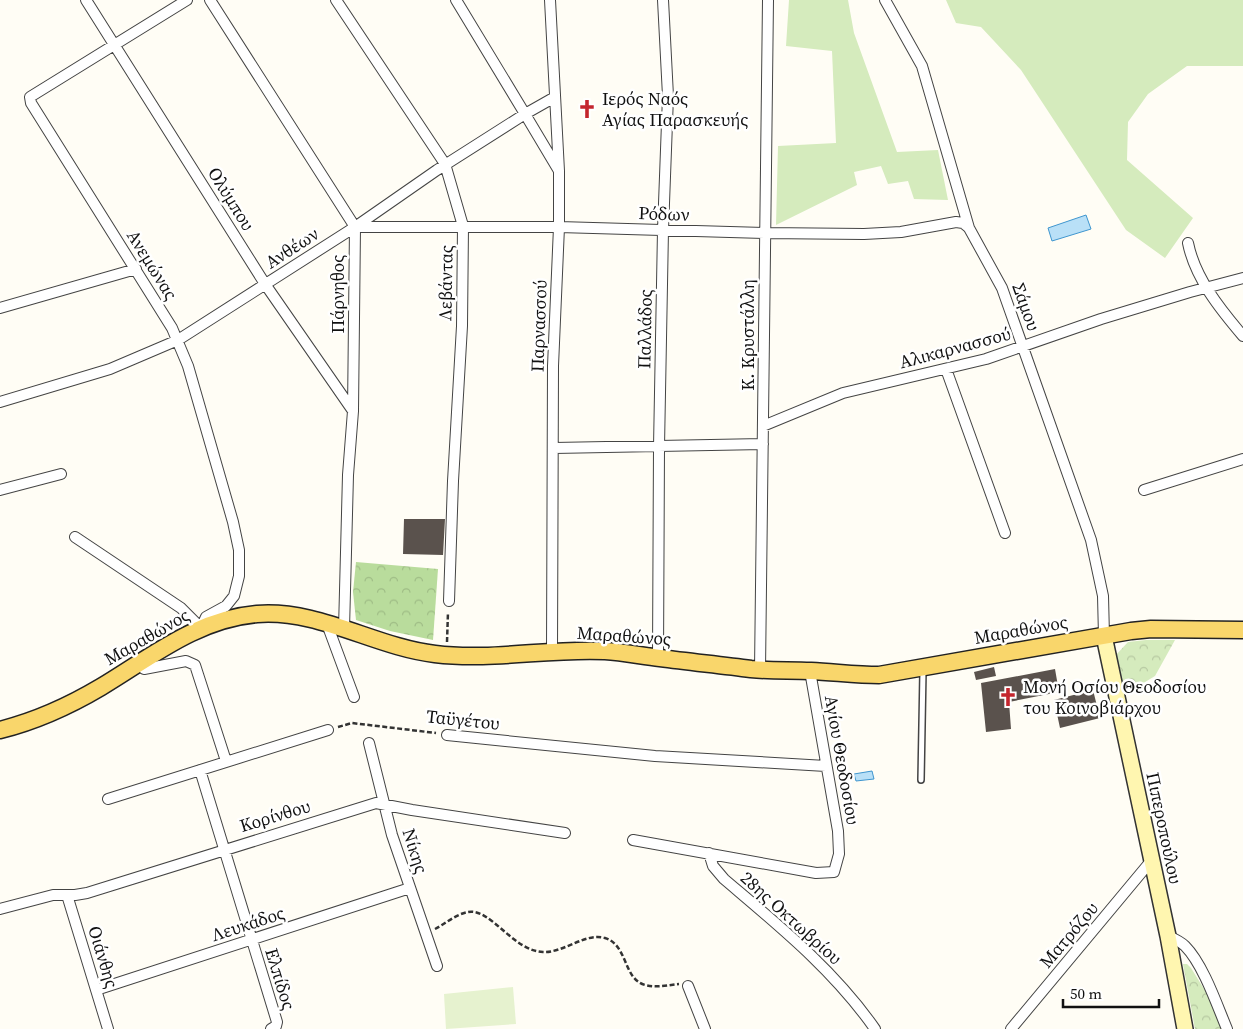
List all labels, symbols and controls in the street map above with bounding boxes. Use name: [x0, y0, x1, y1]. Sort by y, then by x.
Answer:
place label: Ιερός Ναός Αγίας Παρασκευής: [602, 86, 748, 132]
church icon: Ιερός Ναός Αγίας Παρασκευής: [576, 98, 598, 120]
street label: Ολύμπου: [202, 162, 261, 235]
street label: Ρόδων: [638, 200, 690, 227]
street label: Ανθέων: [260, 221, 323, 274]
street label: Ανεμώνας: [121, 225, 184, 305]
street label: Λεβάντας: [432, 245, 459, 321]
street label: Πάρνηθος: [325, 255, 350, 333]
street label: Παρνασσού: [524, 279, 553, 372]
street label: Κ. Κρυστάλλη: [735, 279, 760, 391]
street label: Σάμου: [1006, 280, 1047, 334]
street label: Παλλάδος: [631, 289, 658, 369]
street label: Αλικαρνασσού: [896, 321, 1013, 374]
street label: Μαραθώνος: [100, 602, 194, 671]
street label: Μαραθώνος: [972, 609, 1070, 650]
street label: Μαραθώνος: [576, 620, 672, 651]
place label: Μονή Οσίου Θεοδοσίου του Κοινοβιάρχου: [1023, 674, 1206, 720]
church icon: Μονή Οσίου Θεοδοσίου του Κοινοβιάρχου: [997, 686, 1019, 708]
street label: Αγίου Θεοδοσίου: [819, 693, 866, 827]
street label: Ταϋγέτου: [425, 703, 501, 736]
street label: Πιπεροπούλου: [1140, 770, 1189, 886]
street label: Κορίνθου: [236, 793, 313, 838]
street label: Νίκης: [396, 825, 434, 877]
street label: 28ης Οκτωβρίου: [735, 865, 847, 970]
street label: Ματρόζου: [1034, 896, 1104, 973]
street label: Λευκάδος: [208, 900, 288, 947]
street label: Οιάνθης: [82, 923, 125, 991]
street label: Ελπίδος: [259, 945, 302, 1013]
scale bar: [1063, 976, 1159, 1008]
text: 50 m: [1070, 983, 1102, 1004]

